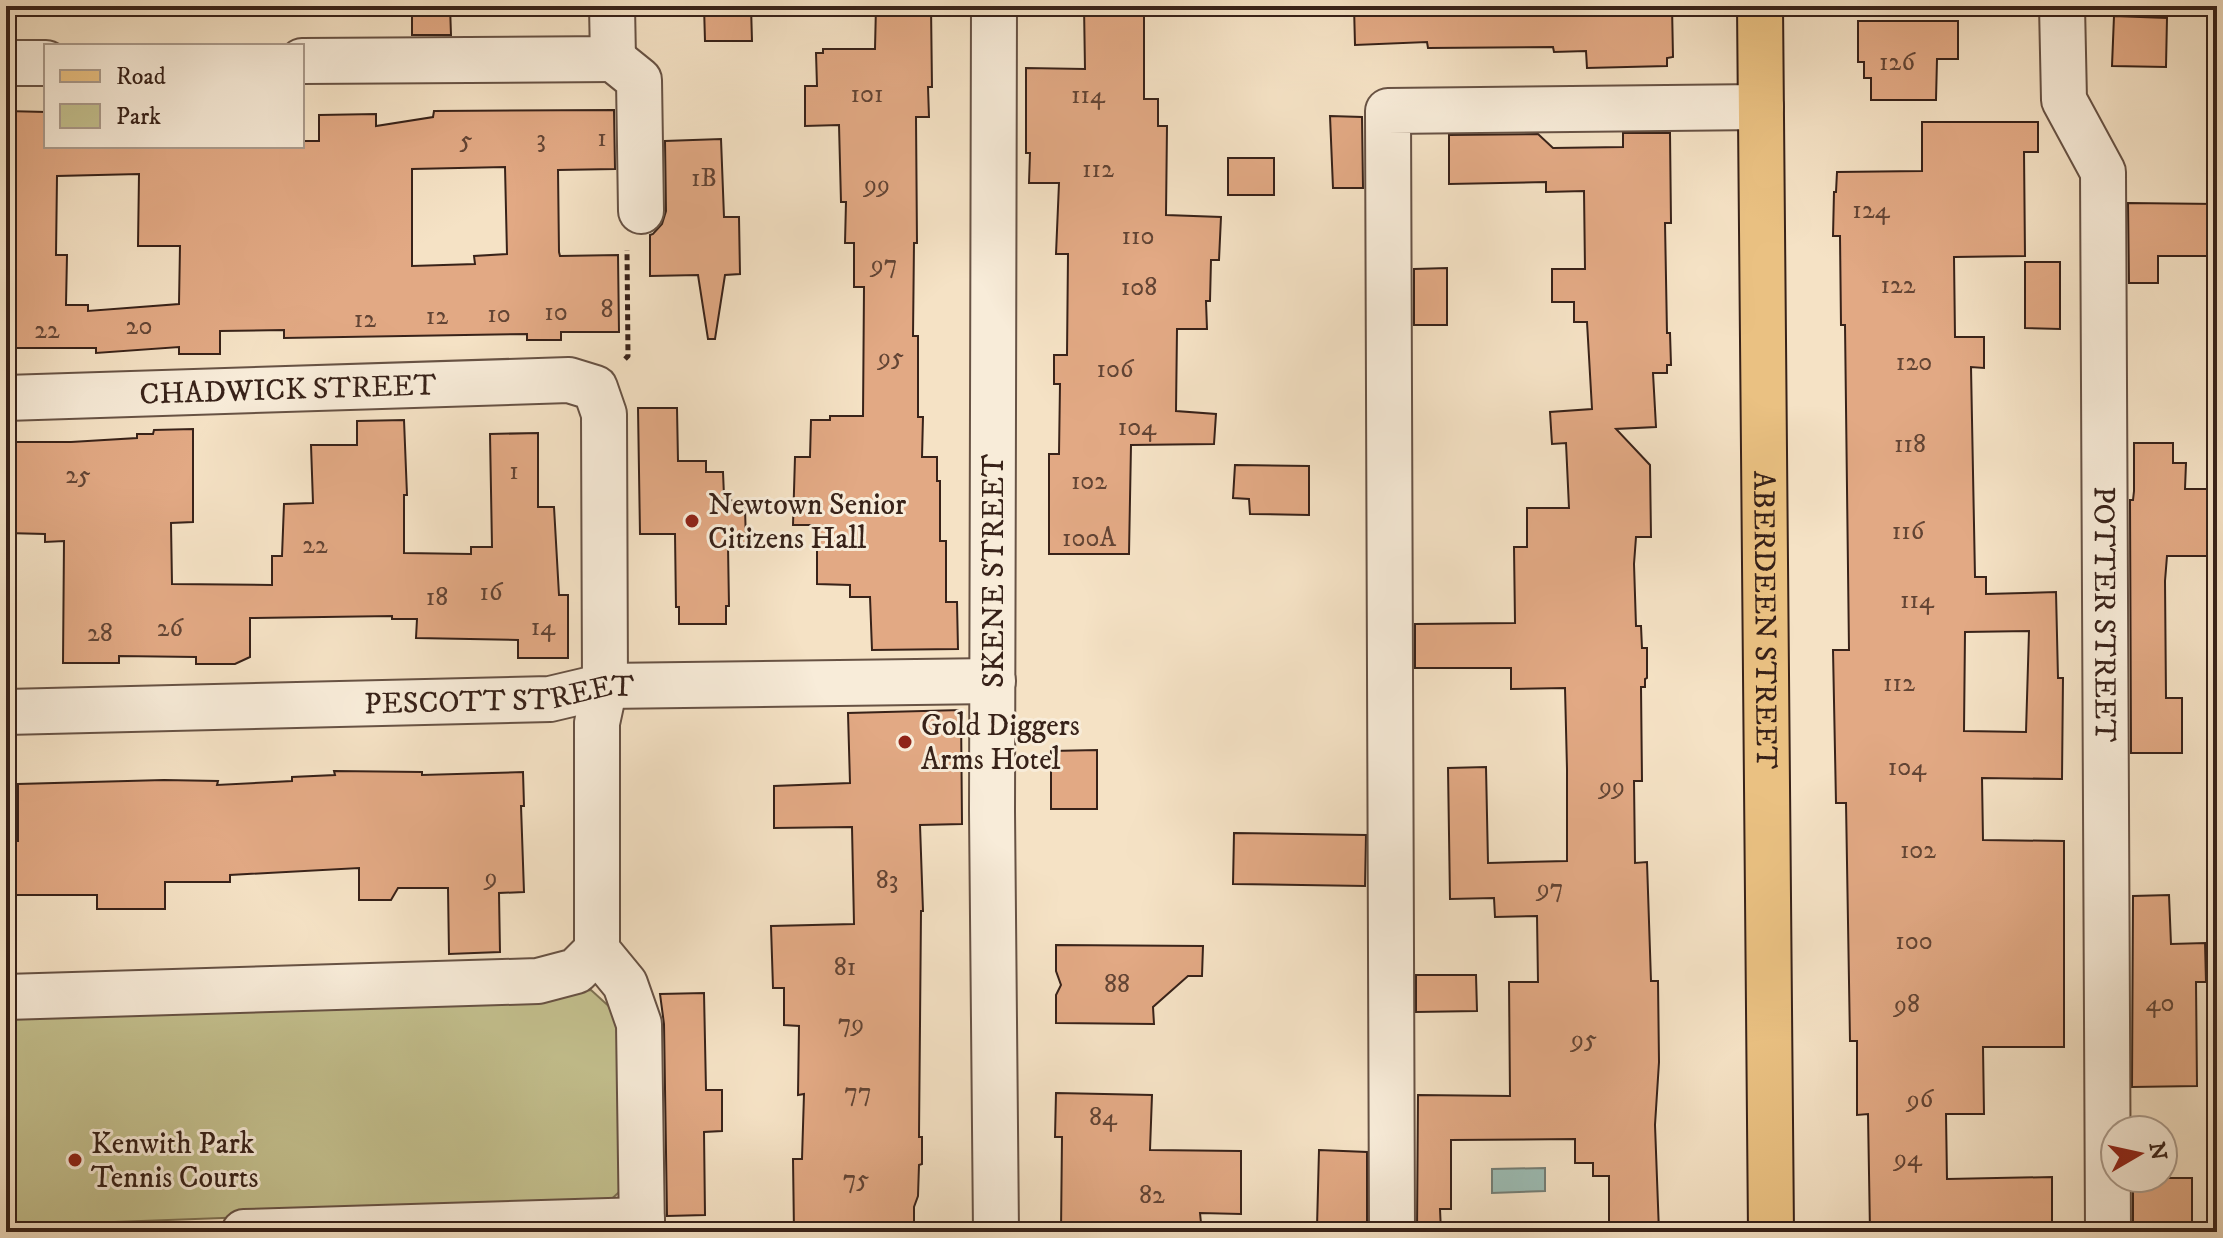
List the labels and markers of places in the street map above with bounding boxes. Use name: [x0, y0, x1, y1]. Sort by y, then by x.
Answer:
place label: Newtown Senior Citizens Hall: [708, 487, 906, 558]
marker: Newtown Senior Citizens Hall: [683, 512, 701, 530]
place label: Gold Diggers Arms Hotel: [921, 708, 1080, 779]
marker: Gold Diggers Arms Hotel: [896, 733, 914, 751]
place label: Kenwith Park Tennis Courts: [91, 1126, 258, 1197]
marker: Kenwith Park Tennis Courts: [66, 1151, 84, 1169]

